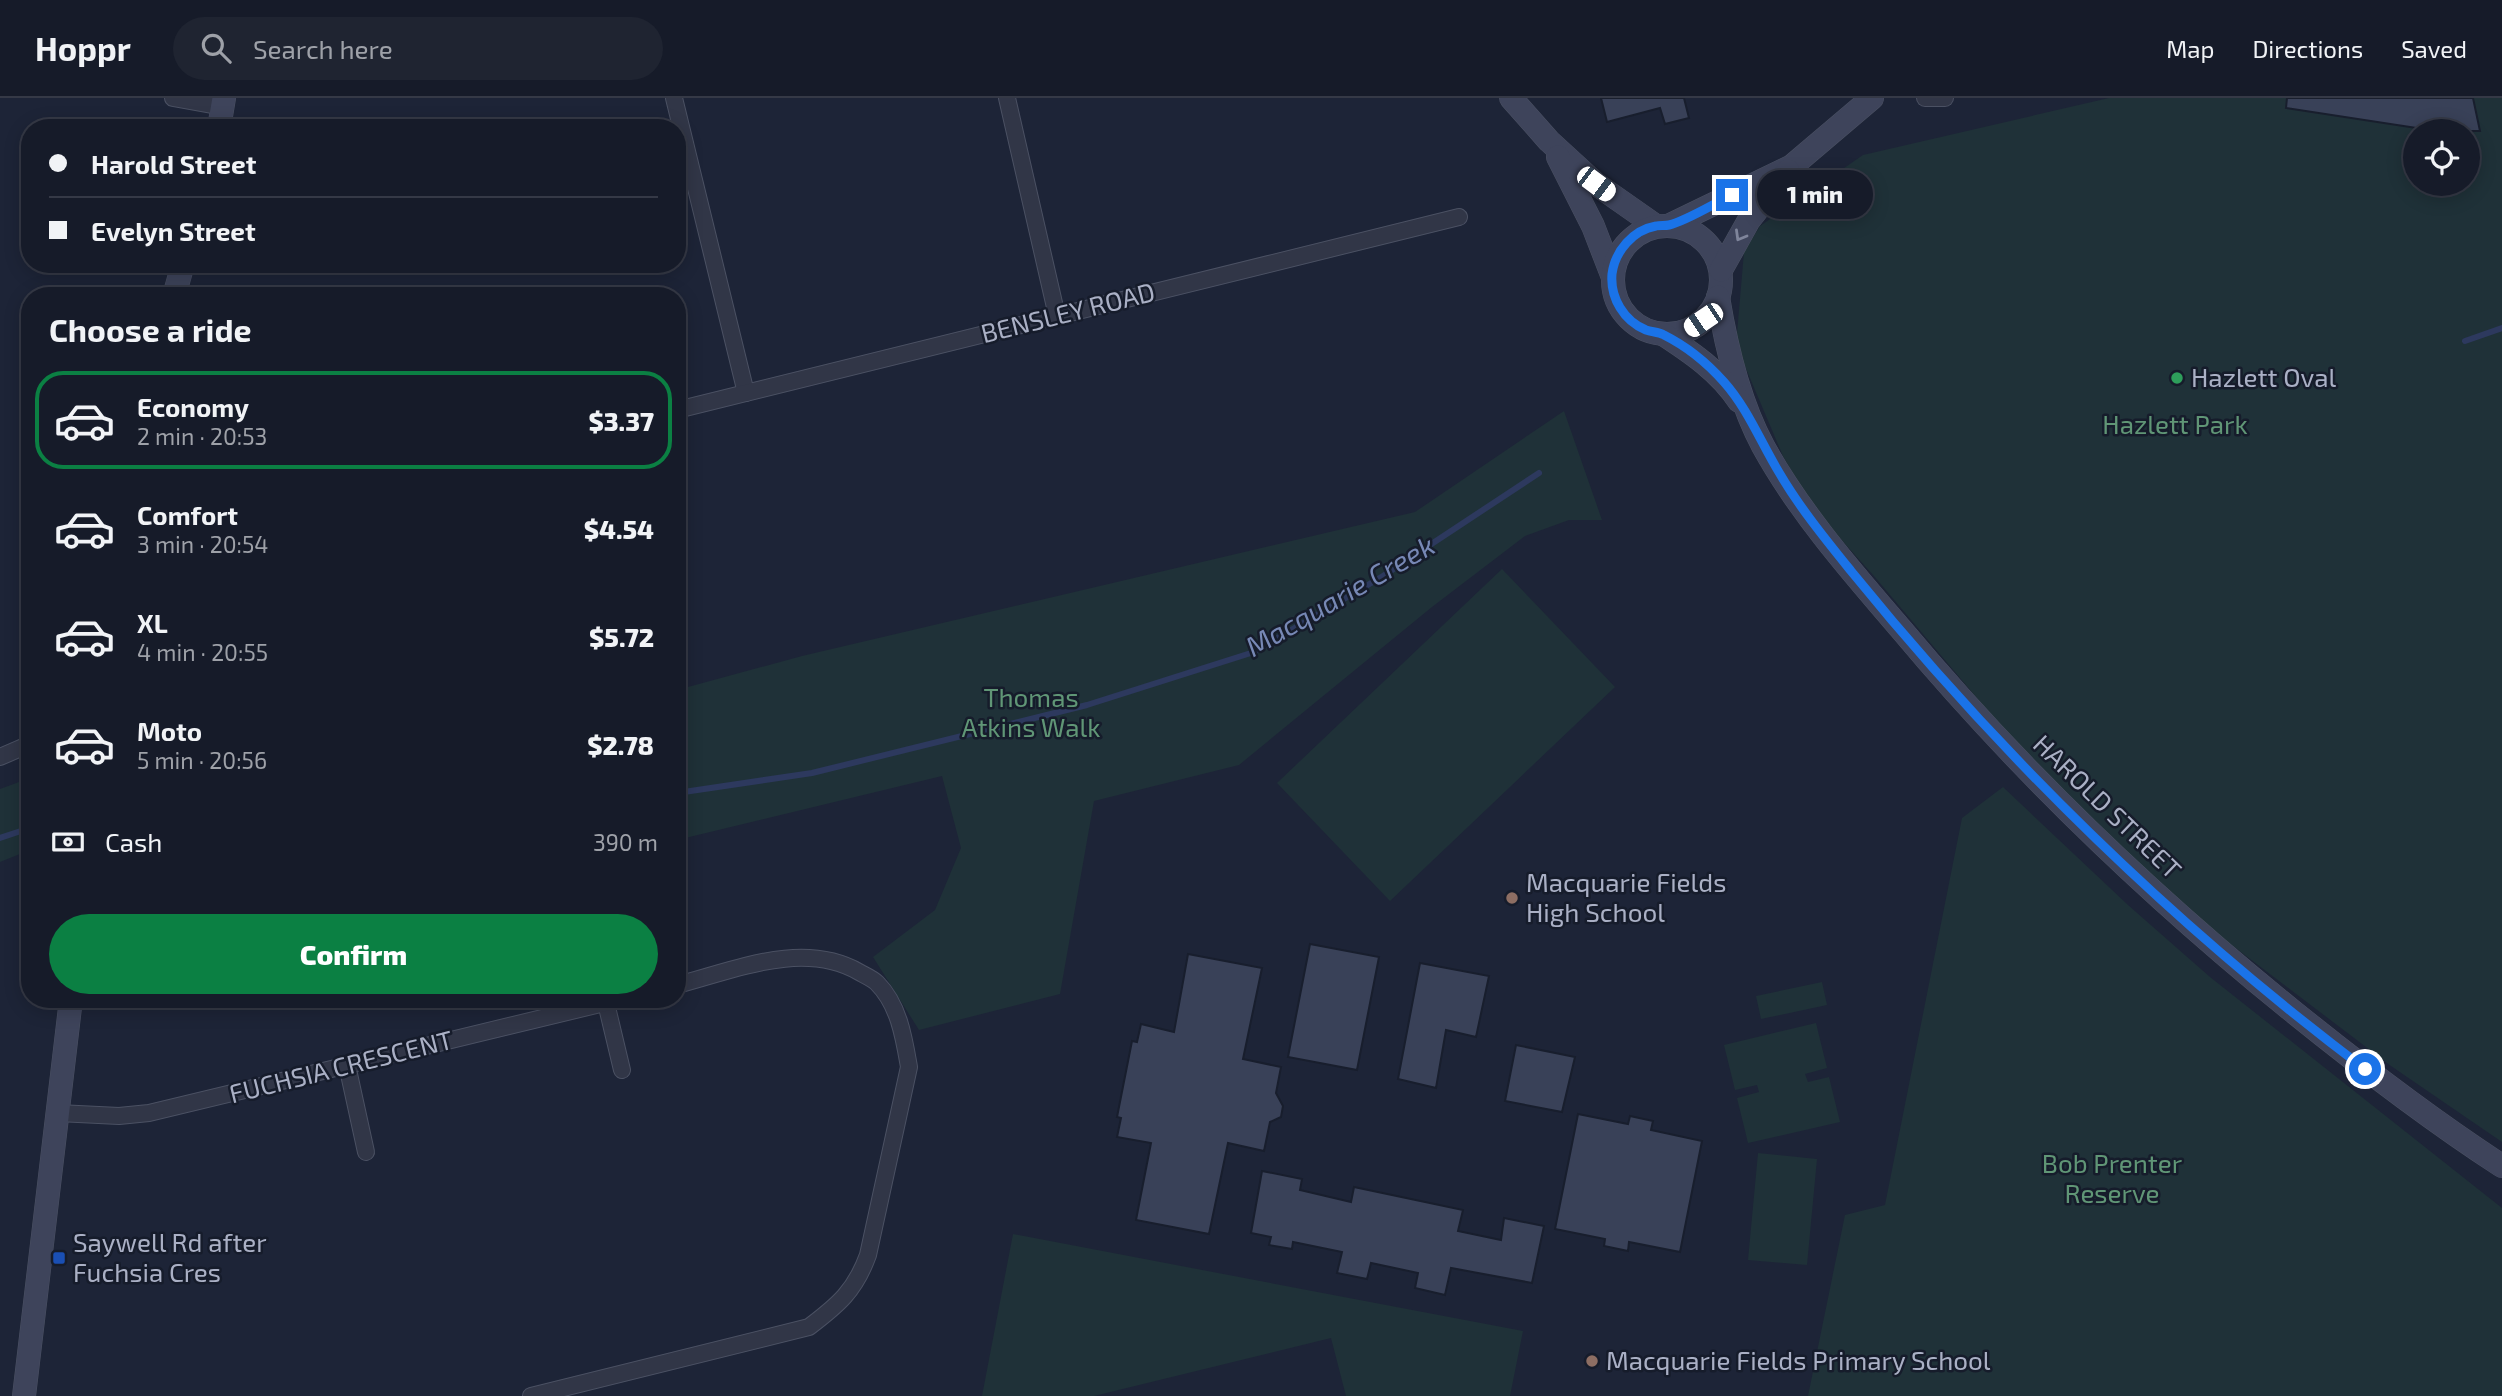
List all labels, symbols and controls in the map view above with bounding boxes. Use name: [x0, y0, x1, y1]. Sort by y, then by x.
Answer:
search box: [173, 17, 663, 80]
text: Hoppr: [35, 28, 131, 68]
icon: search: [197, 29, 235, 67]
text: Search here: [253, 33, 393, 64]
text: Map: [2166, 34, 2214, 63]
text: Directions: [2252, 34, 2363, 63]
text: Saved: [2401, 34, 2467, 63]
map controls: [2403, 119, 2480, 196]
button: locate: [2403, 119, 2480, 196]
text: Harold Street: [91, 148, 256, 179]
car: [1573, 163, 1620, 205]
callout: 1 min: [1756, 170, 1872, 220]
route end: [1716, 179, 1748, 211]
text: 1 min: [1787, 180, 1843, 208]
text: Evelyn Street: [91, 215, 256, 246]
one-way arrow: [1735, 229, 1748, 242]
street label: BENSLEY ROAD: [977, 275, 1158, 348]
car: [1680, 300, 1727, 340]
text: Choose a ride: [49, 310, 252, 348]
place label: Hazlett Oval: [2191, 361, 2336, 392]
marker: Hazlett Oval: [2169, 370, 2185, 386]
icon: car: [53, 389, 116, 452]
text: Economy: [137, 391, 249, 422]
text: $3.37: [588, 405, 654, 436]
park label: Hazlett Park: [2102, 408, 2248, 439]
text: 2 min · 20:53: [137, 422, 267, 450]
icon: car: [53, 497, 116, 560]
text: Comfort: [137, 499, 238, 530]
text: $4.54: [584, 513, 654, 544]
water label: Macquarie Creek: [1239, 527, 1440, 663]
text: 3 min · 20:54: [137, 530, 269, 558]
icon: car: [53, 605, 116, 668]
text: XL: [137, 607, 168, 638]
text: $5.72: [589, 621, 654, 652]
text: 4 min · 20:55: [137, 638, 268, 666]
park label: Thomas Atkins Walk: [962, 681, 1100, 742]
icon: car: [53, 713, 116, 776]
text: Moto: [137, 715, 202, 746]
street label: HAROLD STREET: [2028, 728, 2188, 884]
text: $2.78: [587, 729, 654, 760]
text: 5 min · 20:56: [137, 746, 267, 774]
icon: cash: [49, 823, 87, 861]
text: Cash: [105, 826, 162, 857]
text: 390 m: [593, 828, 658, 856]
place label: Macquarie Fields High School: [1526, 866, 1726, 927]
marker: Macquarie Fields High School: [1504, 890, 1520, 906]
button: Confirm: [49, 914, 658, 994]
street label: FUCHSIA CRESCENT: [226, 1023, 456, 1108]
route start: [2349, 1053, 2381, 1085]
park label: Bob Prenter Reserve: [2042, 1147, 2182, 1208]
place label: Saywell Rd after Fuchsia Cres: [73, 1226, 267, 1287]
marker: Saywell Rd after Fuchsia Cres: [51, 1250, 67, 1266]
place label: Macquarie Fields Primary School: [1606, 1344, 1991, 1375]
marker: Macquarie Fields Primary School: [1584, 1353, 1600, 1369]

